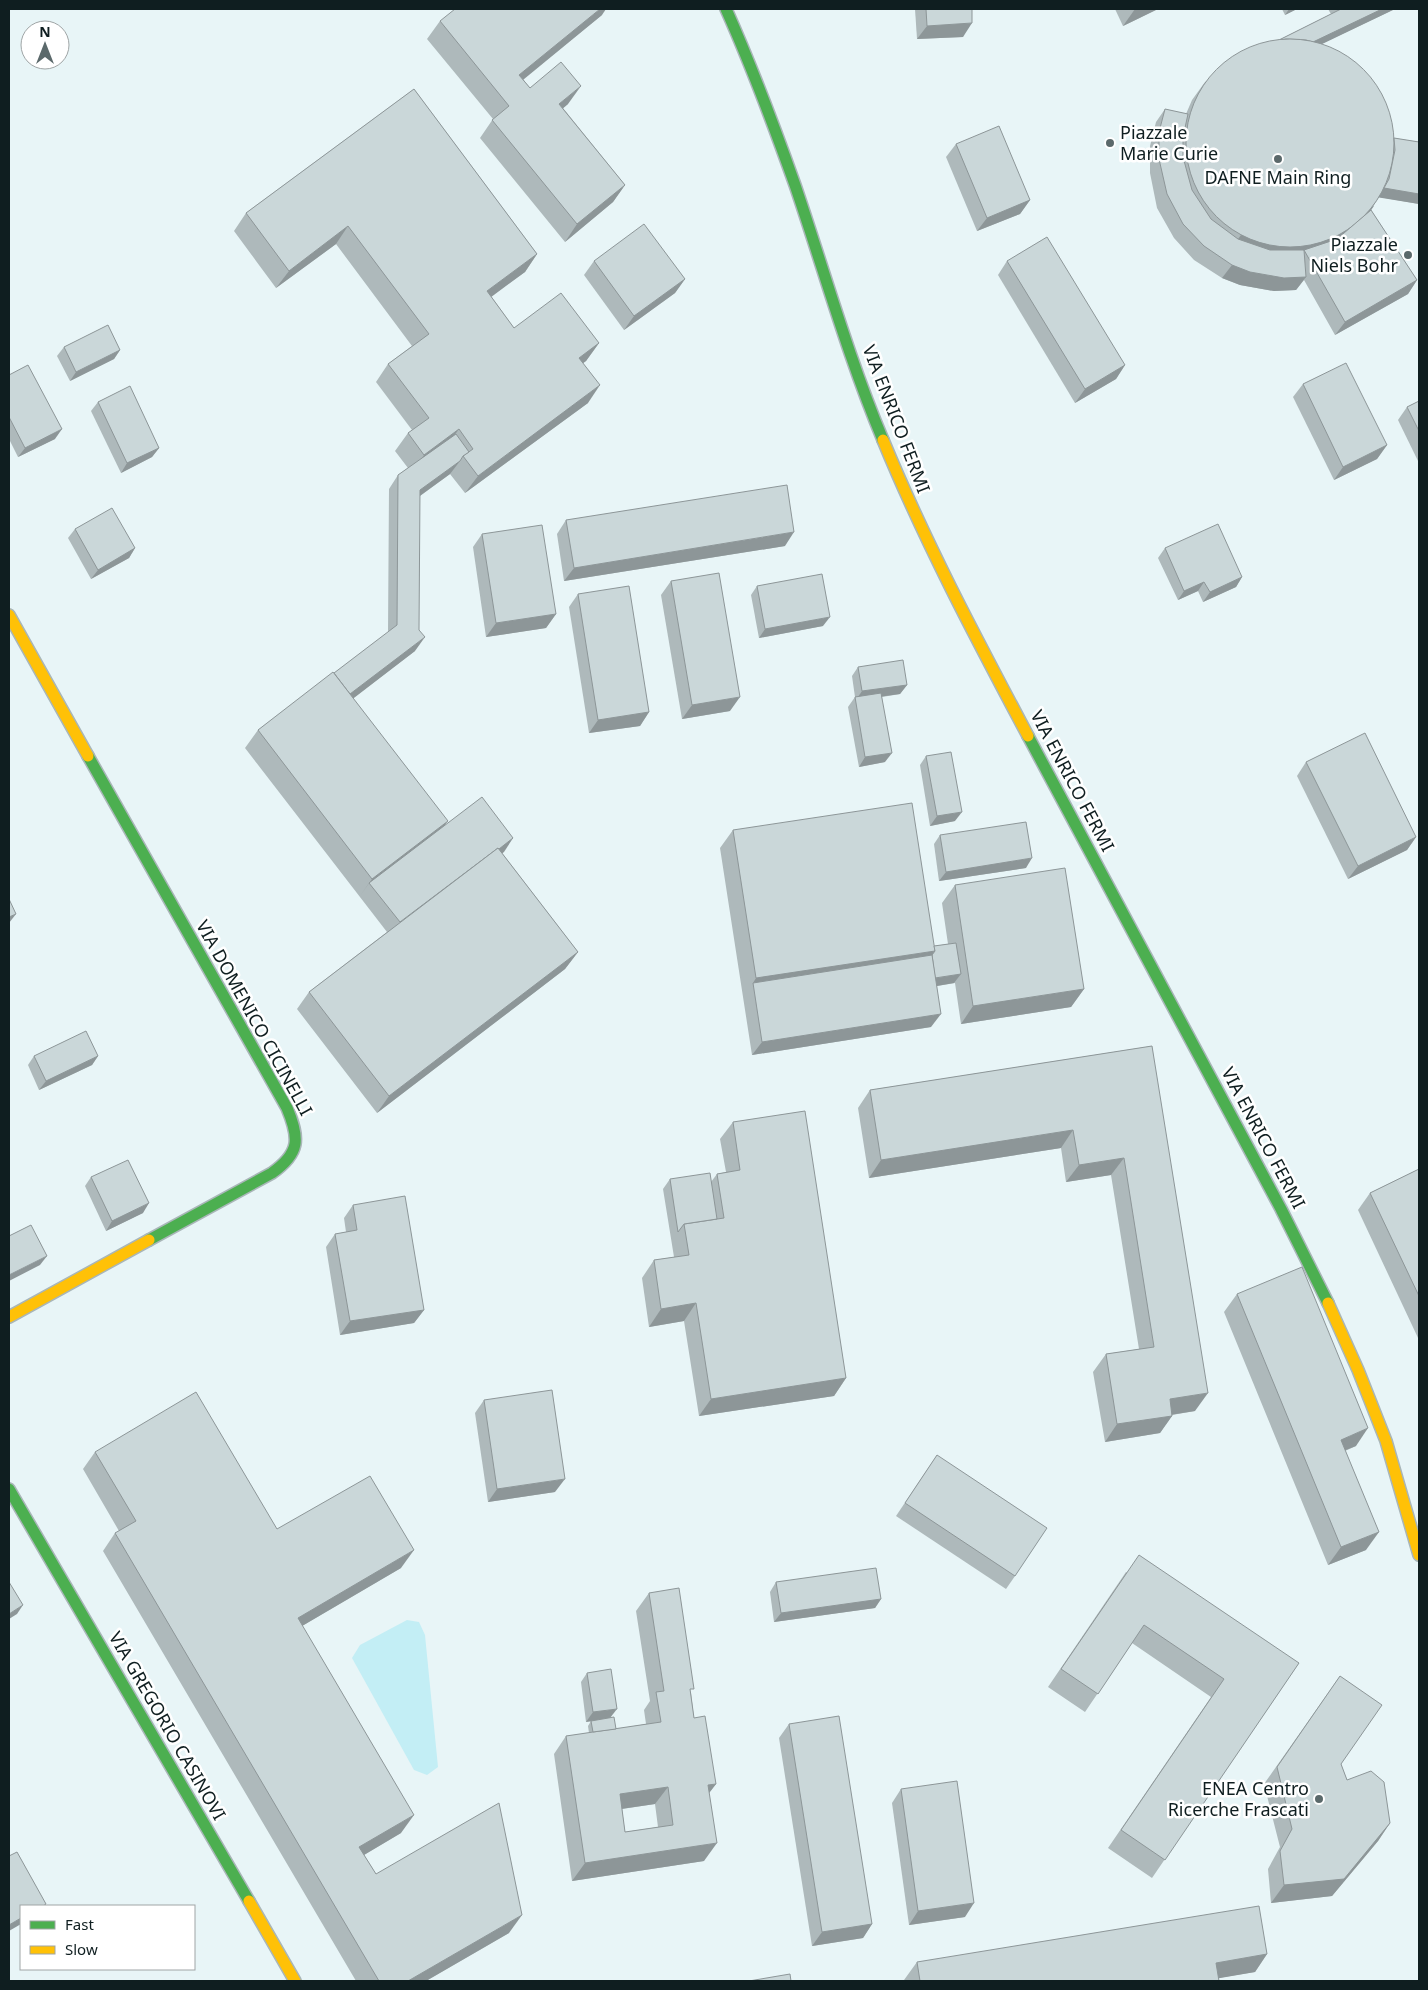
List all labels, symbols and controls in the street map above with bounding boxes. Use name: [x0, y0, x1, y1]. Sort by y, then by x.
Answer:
north arrow: [20, 20, 70, 70]
text: N: [39, 22, 51, 41]
place label: Piazzale Marie Curie: [1120, 120, 1218, 165]
marker: Piazzale Marie Curie: [1104, 137, 1116, 149]
marker: DAFNE Main Ring: [1272, 153, 1284, 165]
place label: DAFNE Main Ring: [1205, 165, 1351, 189]
place label: Piazzale Niels Bohr: [1310, 232, 1399, 277]
marker: Piazzale Niels Bohr: [1402, 249, 1414, 261]
street label: VIA ENRICO FERMI: [858, 341, 936, 496]
street label: VIA ENRICO FERMI: [1025, 706, 1120, 855]
street label: VIA DOMENICO CICINELLI: [191, 916, 319, 1119]
street label: VIA ENRICO FERMI: [1216, 1063, 1311, 1212]
street label: VIA GREGORIO CASINOVI: [104, 1627, 232, 1824]
place label: ENEA Centro Ricerche Frascati: [1168, 1776, 1309, 1821]
marker: ENEA Centro Ricerche Frascati: [1313, 1793, 1325, 1805]
legend: [20, 1905, 195, 1970]
text: Fast: [65, 1914, 94, 1934]
text: Slow: [65, 1939, 98, 1959]

